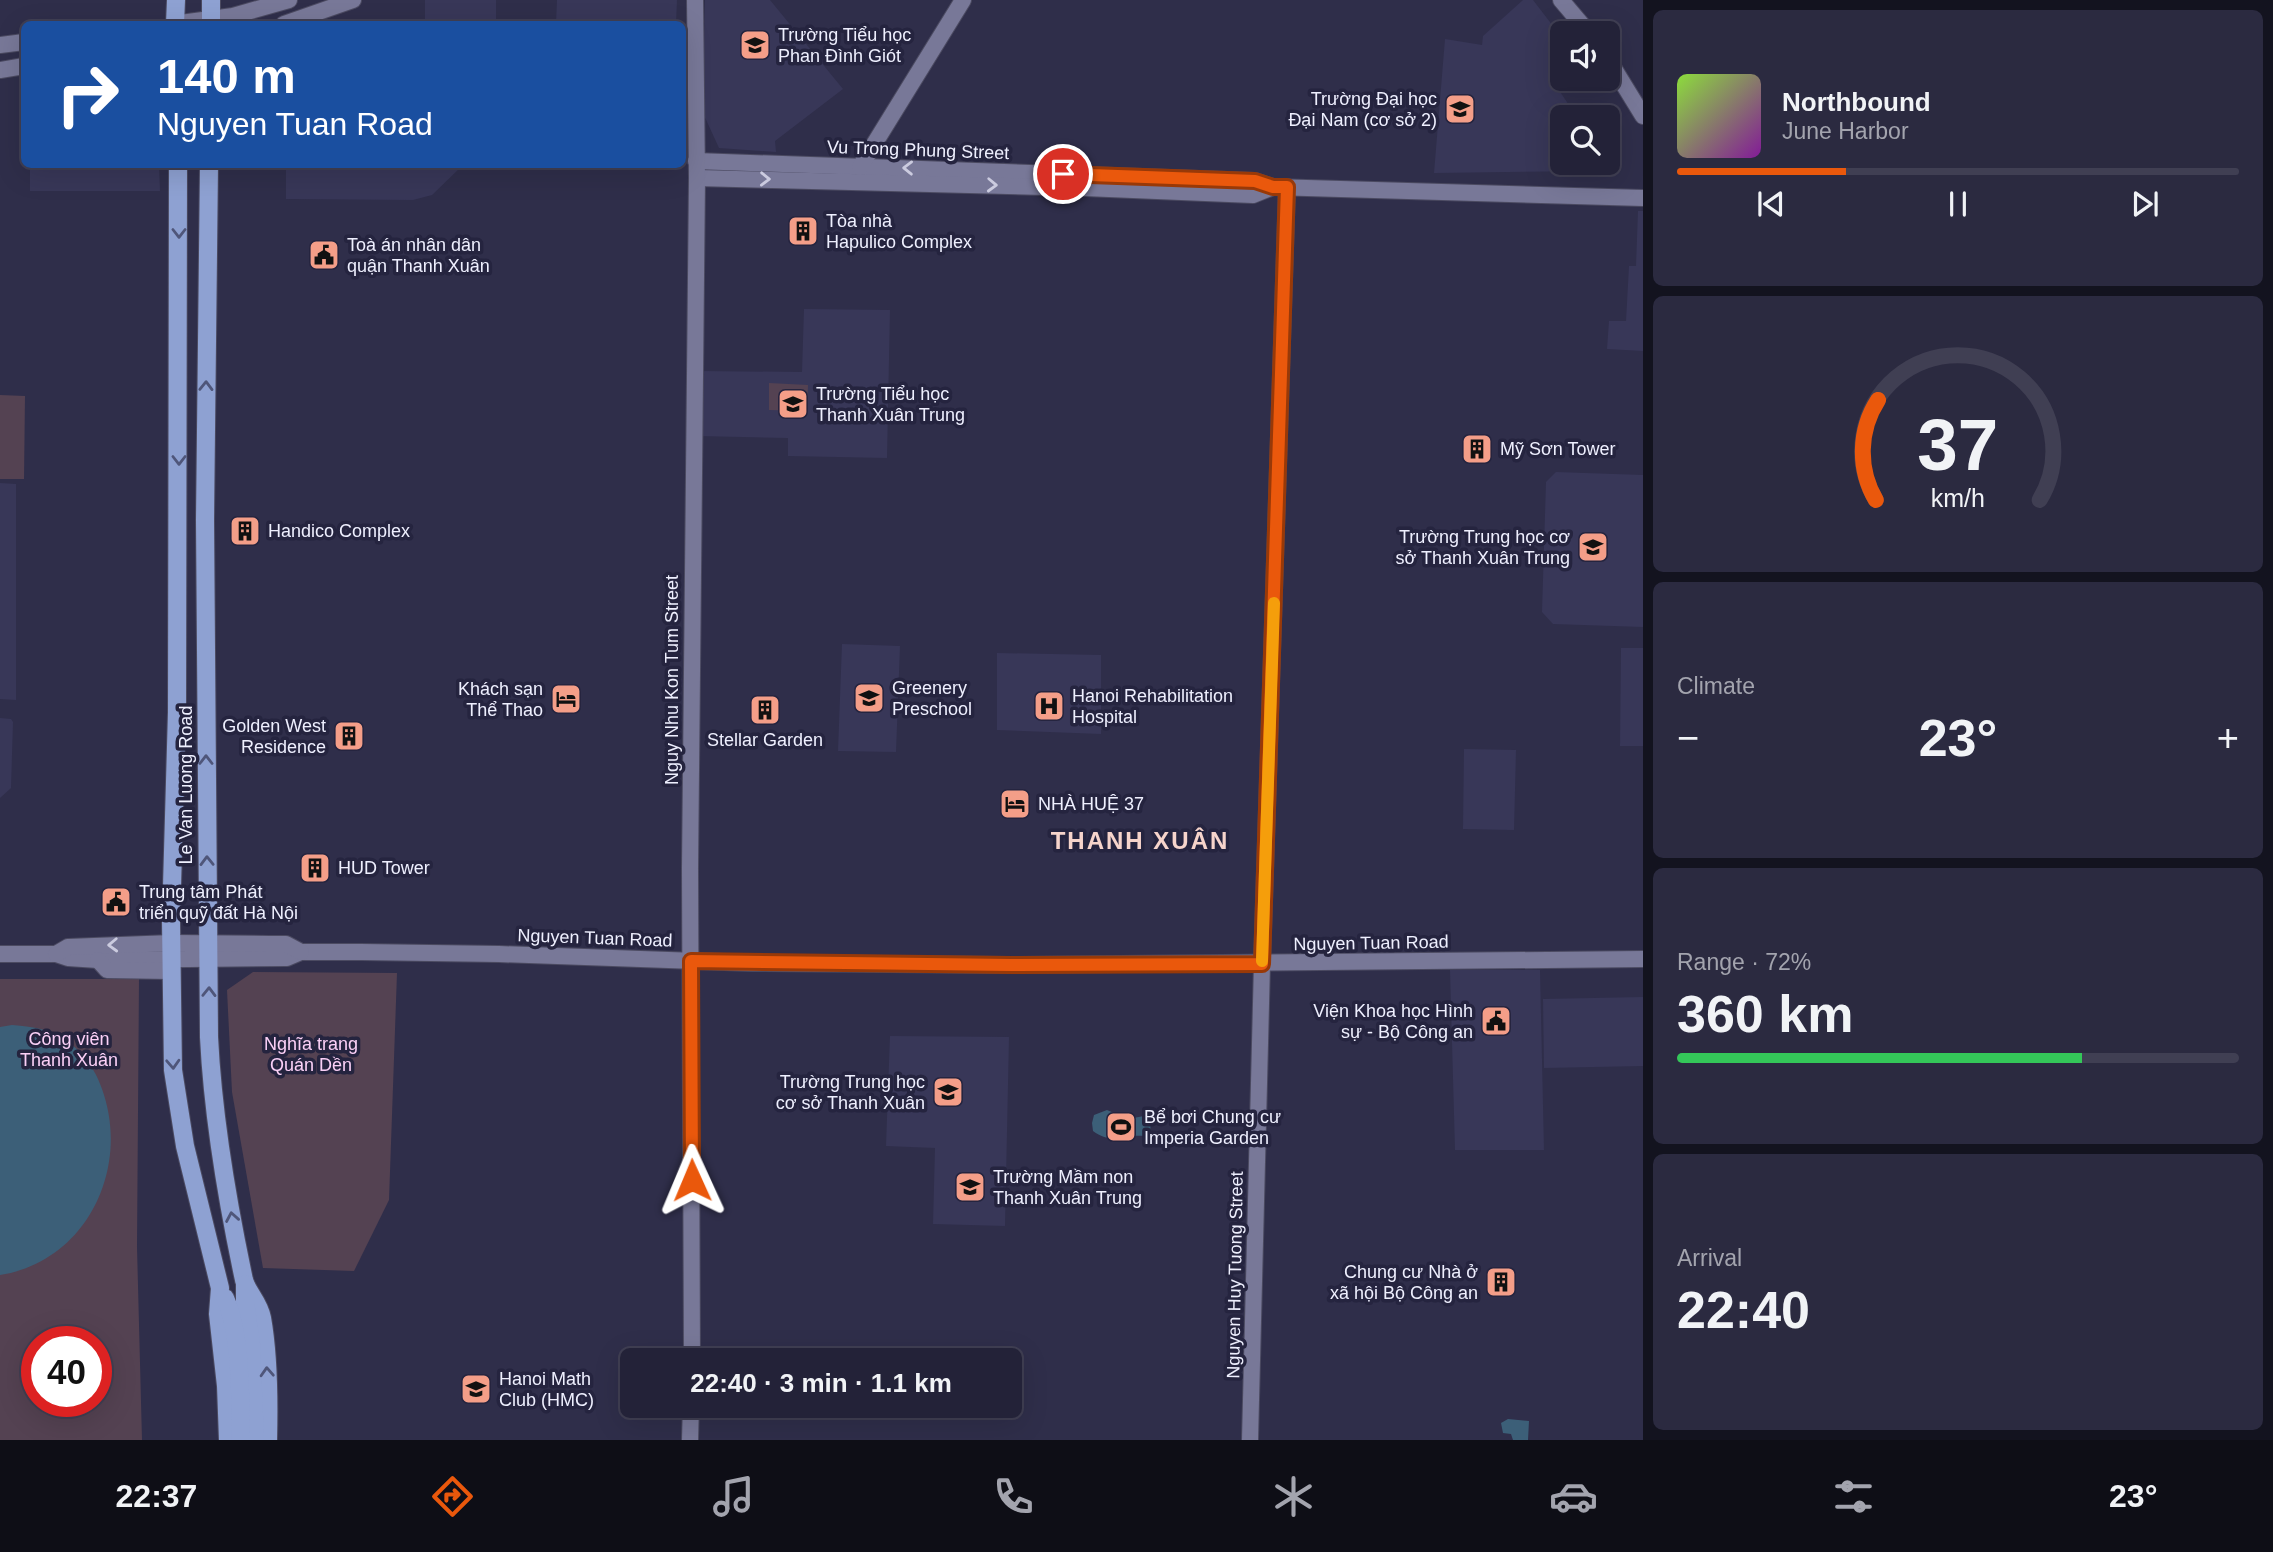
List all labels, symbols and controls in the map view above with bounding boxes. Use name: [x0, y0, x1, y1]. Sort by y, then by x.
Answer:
map controls: [1550, 21, 1620, 175]
button: sound: [1550, 21, 1620, 91]
place label: Trường Tiểu học Phan Đình Giót: [778, 25, 911, 66]
school or university icon: Trường Tiểu học Phan Đình Giót: [738, 28, 772, 62]
icon: right: [42, 49, 133, 140]
text: 140 m: [157, 49, 296, 103]
text: Northbound: [1782, 87, 1931, 117]
place label: Trường Đại học Đại Nam (cơ sở 2): [1288, 89, 1437, 130]
school or university icon: Trường Đại học Đại Nam (cơ sở 2): [1443, 92, 1477, 126]
button: search: [1550, 105, 1620, 175]
text: Nguyen Tuan Road: [157, 106, 433, 142]
text: June Harbor: [1782, 118, 1909, 144]
street label: Vu Trong Phung Street: [826, 137, 1010, 163]
pin: [1033, 144, 1093, 204]
icon: arrive: [1044, 155, 1082, 193]
one-way arrow: [902, 161, 913, 176]
one-way arrow: [760, 171, 771, 187]
one-way arrow: [987, 178, 998, 193]
icon: previous: [1752, 185, 1790, 223]
icon: pause: [1939, 185, 1977, 223]
icon: next: [2126, 185, 2164, 223]
place label: Tòa nhà Hapulico Complex: [826, 211, 972, 252]
building icon: Tòa nhà Hapulico Complex: [786, 214, 820, 248]
one-way arrow: [171, 228, 187, 238]
place label: Toà án nhân dân quận Thanh Xuân: [347, 235, 490, 276]
public building icon: Toà án nhân dân quận Thanh Xuân: [307, 238, 341, 272]
one-way arrow: [198, 380, 214, 390]
place label: Trường Tiểu học Thanh Xuân Trung: [816, 384, 965, 425]
school or university icon: Trường Tiểu học Thanh Xuân Trung: [776, 387, 810, 421]
text: 37: [1918, 404, 1998, 485]
building icon: Mỹ Sơn Tower: [1460, 432, 1494, 466]
place label: Mỹ Sơn Tower: [1500, 439, 1616, 459]
one-way arrow: [171, 455, 187, 466]
text: km/h: [1931, 484, 1985, 512]
building icon: Handico Complex: [228, 514, 262, 548]
place label: Handico Complex: [268, 521, 410, 541]
place label: Trường Trung học cơ sở Thanh Xuân Trung: [1395, 527, 1570, 568]
school or university icon: Trường Trung học cơ sở Thanh Xuân Trung: [1576, 530, 1610, 564]
street label: Nguy Nhu Kon Tum Street: [662, 575, 682, 785]
text: Climate: [1677, 673, 1755, 699]
place label: Greenery Preschool: [892, 678, 972, 719]
place label: Khách sạn Thể Thao: [458, 679, 543, 720]
school or university icon: Greenery Preschool: [852, 681, 886, 715]
hotel icon: Khách sạn Thể Thao: [549, 682, 583, 716]
place label: Hanoi Rehabilitation Hospital: [1072, 686, 1233, 727]
hospital icon: Hanoi Rehabilitation Hospital: [1032, 689, 1066, 723]
building icon: Stellar Garden: [748, 693, 782, 727]
street label: Le Van Luong Road: [176, 706, 196, 864]
text: 23°: [1919, 709, 1997, 767]
place label: Golden West Residence: [222, 716, 326, 757]
text: −: [1677, 717, 1699, 759]
text: +: [2217, 717, 2239, 759]
building icon: Golden West Residence: [332, 719, 366, 753]
place label: Stellar Garden: [707, 730, 823, 750]
one-way arrow: [198, 754, 214, 765]
hotel icon: NHÀ HUỆ 37: [998, 787, 1032, 821]
place label: NHÀ HUỆ 37: [1038, 794, 1144, 814]
district label: THANH XUÂN: [1051, 827, 1229, 854]
building icon: HUD Tower: [298, 851, 332, 885]
one-way arrow: [199, 855, 215, 866]
place label: HUD Tower: [338, 858, 430, 878]
place label: Trung tâm Phát triển quỹ đất Hà Nội: [139, 882, 298, 923]
public building icon: Trung tâm Phát triển quỹ đất Hà Nội: [99, 885, 133, 919]
street label: Nguyen Tuan Road: [517, 925, 673, 951]
street label: Nguyen Tuan Road: [1293, 932, 1449, 954]
one-way arrow: [107, 938, 118, 953]
text: Range · 72%: [1677, 949, 1811, 975]
text: 360 km: [1677, 985, 1853, 1043]
one-way arrow: [202, 986, 217, 997]
place label: Viện Khoa học Hình sự - Bộ Công an: [1313, 1001, 1473, 1042]
public building icon: Viện Khoa học Hình sự - Bộ Công an: [1479, 1004, 1513, 1038]
park label: Công viên Thanh Xuân: [20, 1029, 118, 1070]
park label: Nghĩa trang Quán Dền: [264, 1034, 358, 1075]
one-way arrow: [166, 1059, 181, 1070]
place label: Trường Trung học cơ sở Thanh Xuân: [776, 1072, 925, 1113]
school or university icon: Trường Trung học cơ sở Thanh Xuân: [931, 1075, 965, 1109]
place label: Bể bơi Chung cư Imperia Garden: [1144, 1107, 1281, 1148]
sports icon: Bể bơi Chung cư Imperia Garden: [1104, 1110, 1138, 1144]
position arrow: [655, 1143, 729, 1217]
place label: Trường Mầm non Thanh Xuân Trung: [993, 1167, 1142, 1208]
school or university icon: Trường Mầm non Thanh Xuân Trung: [953, 1170, 987, 1204]
street label: Nguyen Huy Tuong Street: [1223, 1171, 1247, 1379]
one-way arrow: [225, 1211, 240, 1223]
text: Arrival: [1677, 1245, 1742, 1271]
place label: Chung cư Nhà ở xã hội Bộ Công an: [1330, 1262, 1478, 1303]
building icon: Chung cư Nhà ở xã hội Bộ Công an: [1484, 1265, 1518, 1299]
text: 22:40: [1677, 1281, 1810, 1339]
speed limit sign: 40: [21, 1326, 112, 1417]
one-way arrow: [259, 1366, 274, 1377]
text: 22:40 · 3 min · 1.1 km: [690, 1368, 952, 1398]
place label: Hanoi Math Club (HMC): [499, 1369, 594, 1410]
school or university icon: Hanoi Math Club (HMC): [459, 1372, 493, 1406]
icon: directions: [428, 1472, 477, 1521]
icon: music: [709, 1472, 758, 1521]
icon: phone: [989, 1472, 1038, 1521]
icon: climate: [1269, 1472, 1318, 1521]
icon: car: [1549, 1472, 1598, 1521]
icon: filters: [1829, 1472, 1878, 1521]
text: 22:37: [116, 1478, 197, 1514]
text: 23°: [2109, 1478, 2157, 1514]

